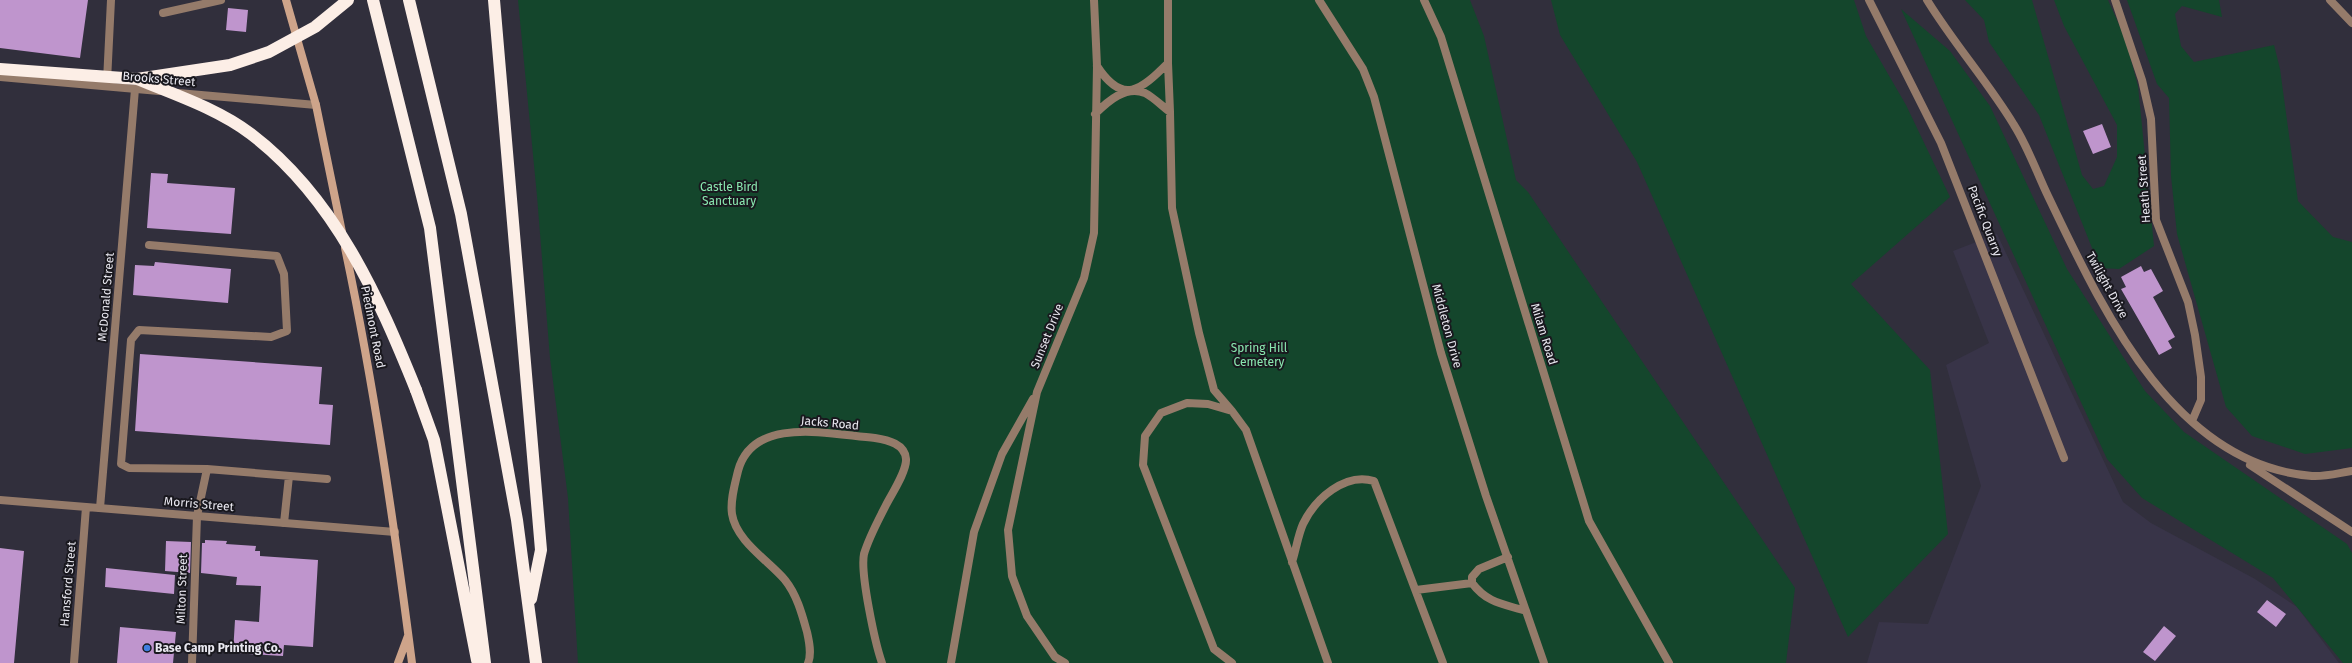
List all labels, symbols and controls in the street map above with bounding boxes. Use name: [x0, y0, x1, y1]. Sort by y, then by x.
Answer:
street label: Brooks Street: [122, 69, 197, 89]
street label: Heath Street: [2135, 154, 2153, 224]
park label: Castle Bird Sanctuary: [700, 180, 758, 208]
street label: Pacific Quarry: [1965, 184, 2005, 258]
street label: Twilight Drive: [2083, 249, 2131, 321]
street label: McDonald Street: [95, 251, 117, 342]
street label: Middleton Drive: [1429, 282, 1465, 370]
street label: Piedmont Road: [358, 285, 388, 369]
street label: Milam Road: [1528, 301, 1560, 367]
street label: Sunset Drive: [1028, 302, 1066, 370]
park label: Spring Hill Cemetery: [1231, 341, 1288, 369]
street label: Jacks Road: [800, 413, 860, 433]
street label: Morris Street: [163, 494, 235, 514]
street label: Hansford Street: [57, 540, 79, 627]
street label: Milton Street: [174, 553, 190, 624]
place label: Base Camp Printing Co.: [155, 641, 281, 655]
marker: Base Camp Printing Co.: [142, 643, 152, 653]

